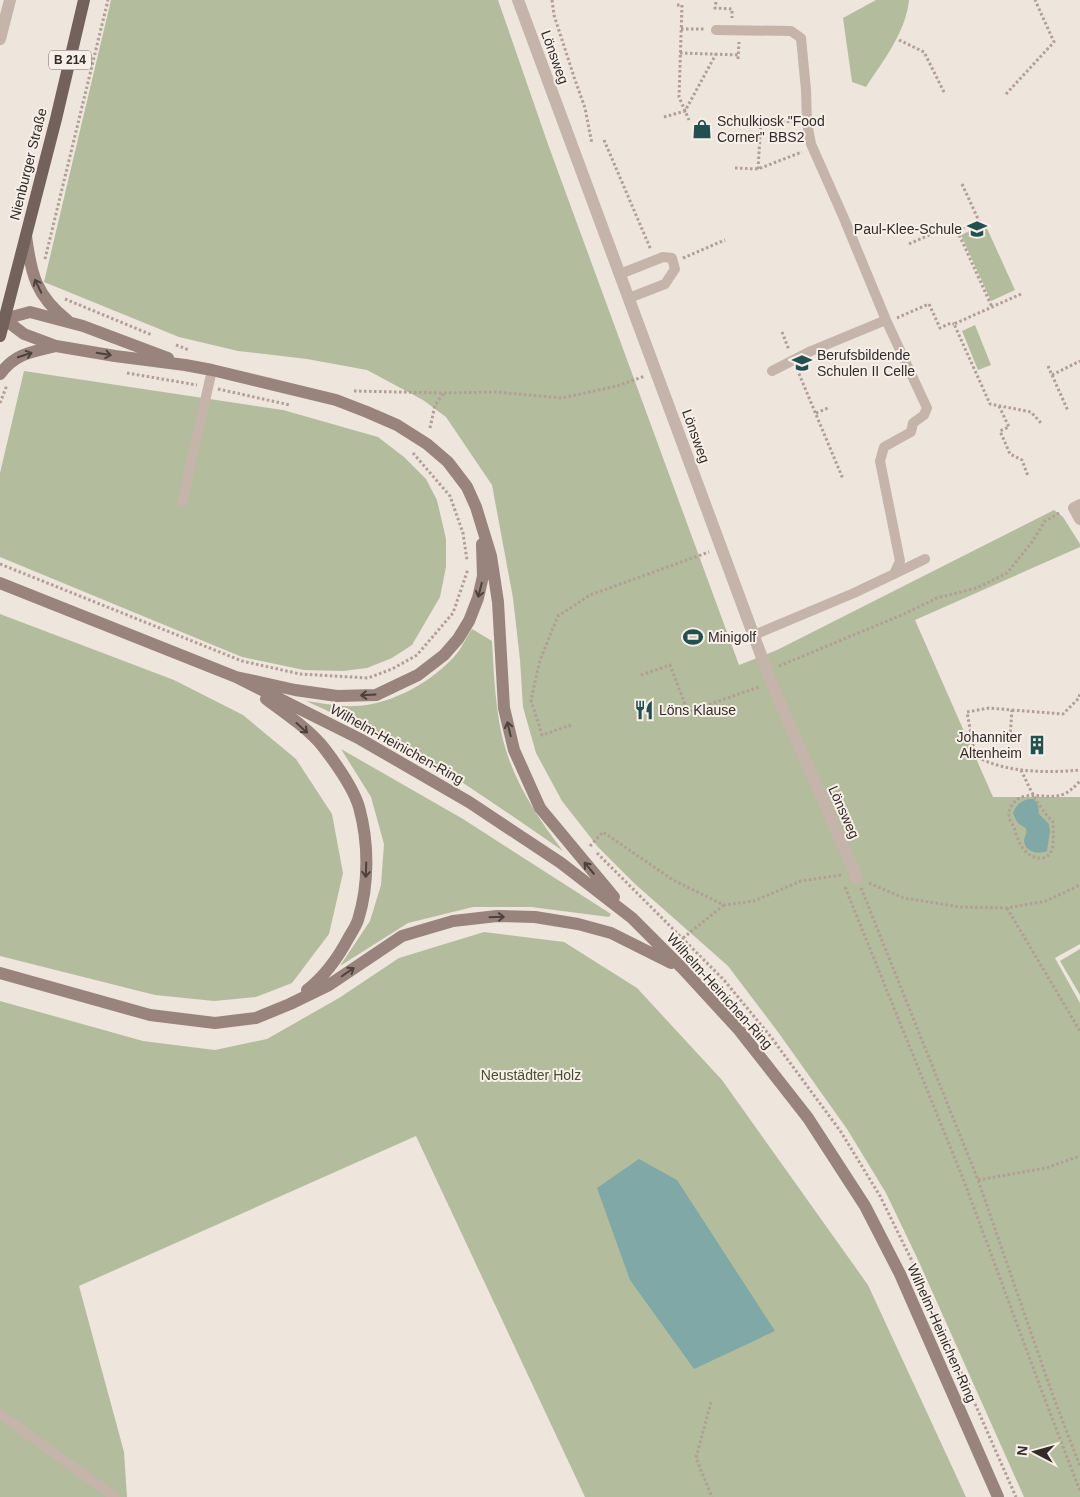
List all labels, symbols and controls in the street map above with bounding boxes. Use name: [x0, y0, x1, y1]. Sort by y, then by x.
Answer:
street label: Lönsweg: [538, 28, 572, 86]
road number: B 214: [49, 50, 91, 70]
street label: Nienburger Straße: [6, 106, 50, 222]
place label: Schulkiosk "Food Corner" BBS2: [717, 113, 825, 145]
shop icon: Schulkiosk "Food Corner" BBS2: [691, 118, 713, 140]
school or university icon: Paul-Klee-Schule: [966, 218, 988, 240]
place label: Paul-Klee-Schule: [854, 221, 962, 237]
one-way arrow: [33, 278, 43, 293]
place label: Berufsbildende Schulen II Celle: [817, 347, 915, 379]
one-way arrow: [17, 349, 33, 359]
one-way arrow: [96, 350, 112, 360]
school or university icon: Berufsbildende Schulen II Celle: [791, 352, 813, 374]
street label: Lönsweg: [679, 407, 713, 465]
one-way arrow: [475, 582, 484, 598]
sports icon: Minigolf: [682, 626, 704, 648]
place label: Minigolf: [708, 629, 756, 645]
one-way arrow: [360, 690, 376, 700]
restaurant icon: Löns Klause: [633, 699, 655, 721]
street label: Wilhelm-Heinichen-Ring: [327, 701, 467, 787]
place label: Löns Klause: [659, 702, 736, 718]
one-way arrow: [504, 721, 513, 737]
one-way arrow: [296, 722, 309, 734]
place label: Johanniter Altenheim: [957, 729, 1022, 761]
building icon: Johanniter Altenheim: [1026, 734, 1048, 756]
street label: Lönsweg: [825, 783, 863, 841]
one-way arrow: [583, 861, 595, 874]
one-way arrow: [361, 862, 370, 878]
one-way arrow: [489, 912, 505, 921]
street label: Wilhelm-Heinichen-Ring: [664, 930, 776, 1052]
one-way arrow: [341, 967, 355, 977]
park label: Neustädter Holz: [481, 1067, 581, 1083]
street label: Wilhelm-Heinichen-Ring: [904, 1261, 980, 1405]
north arrow: [1010, 1427, 1060, 1477]
text: N: [1014, 1445, 1031, 1457]

